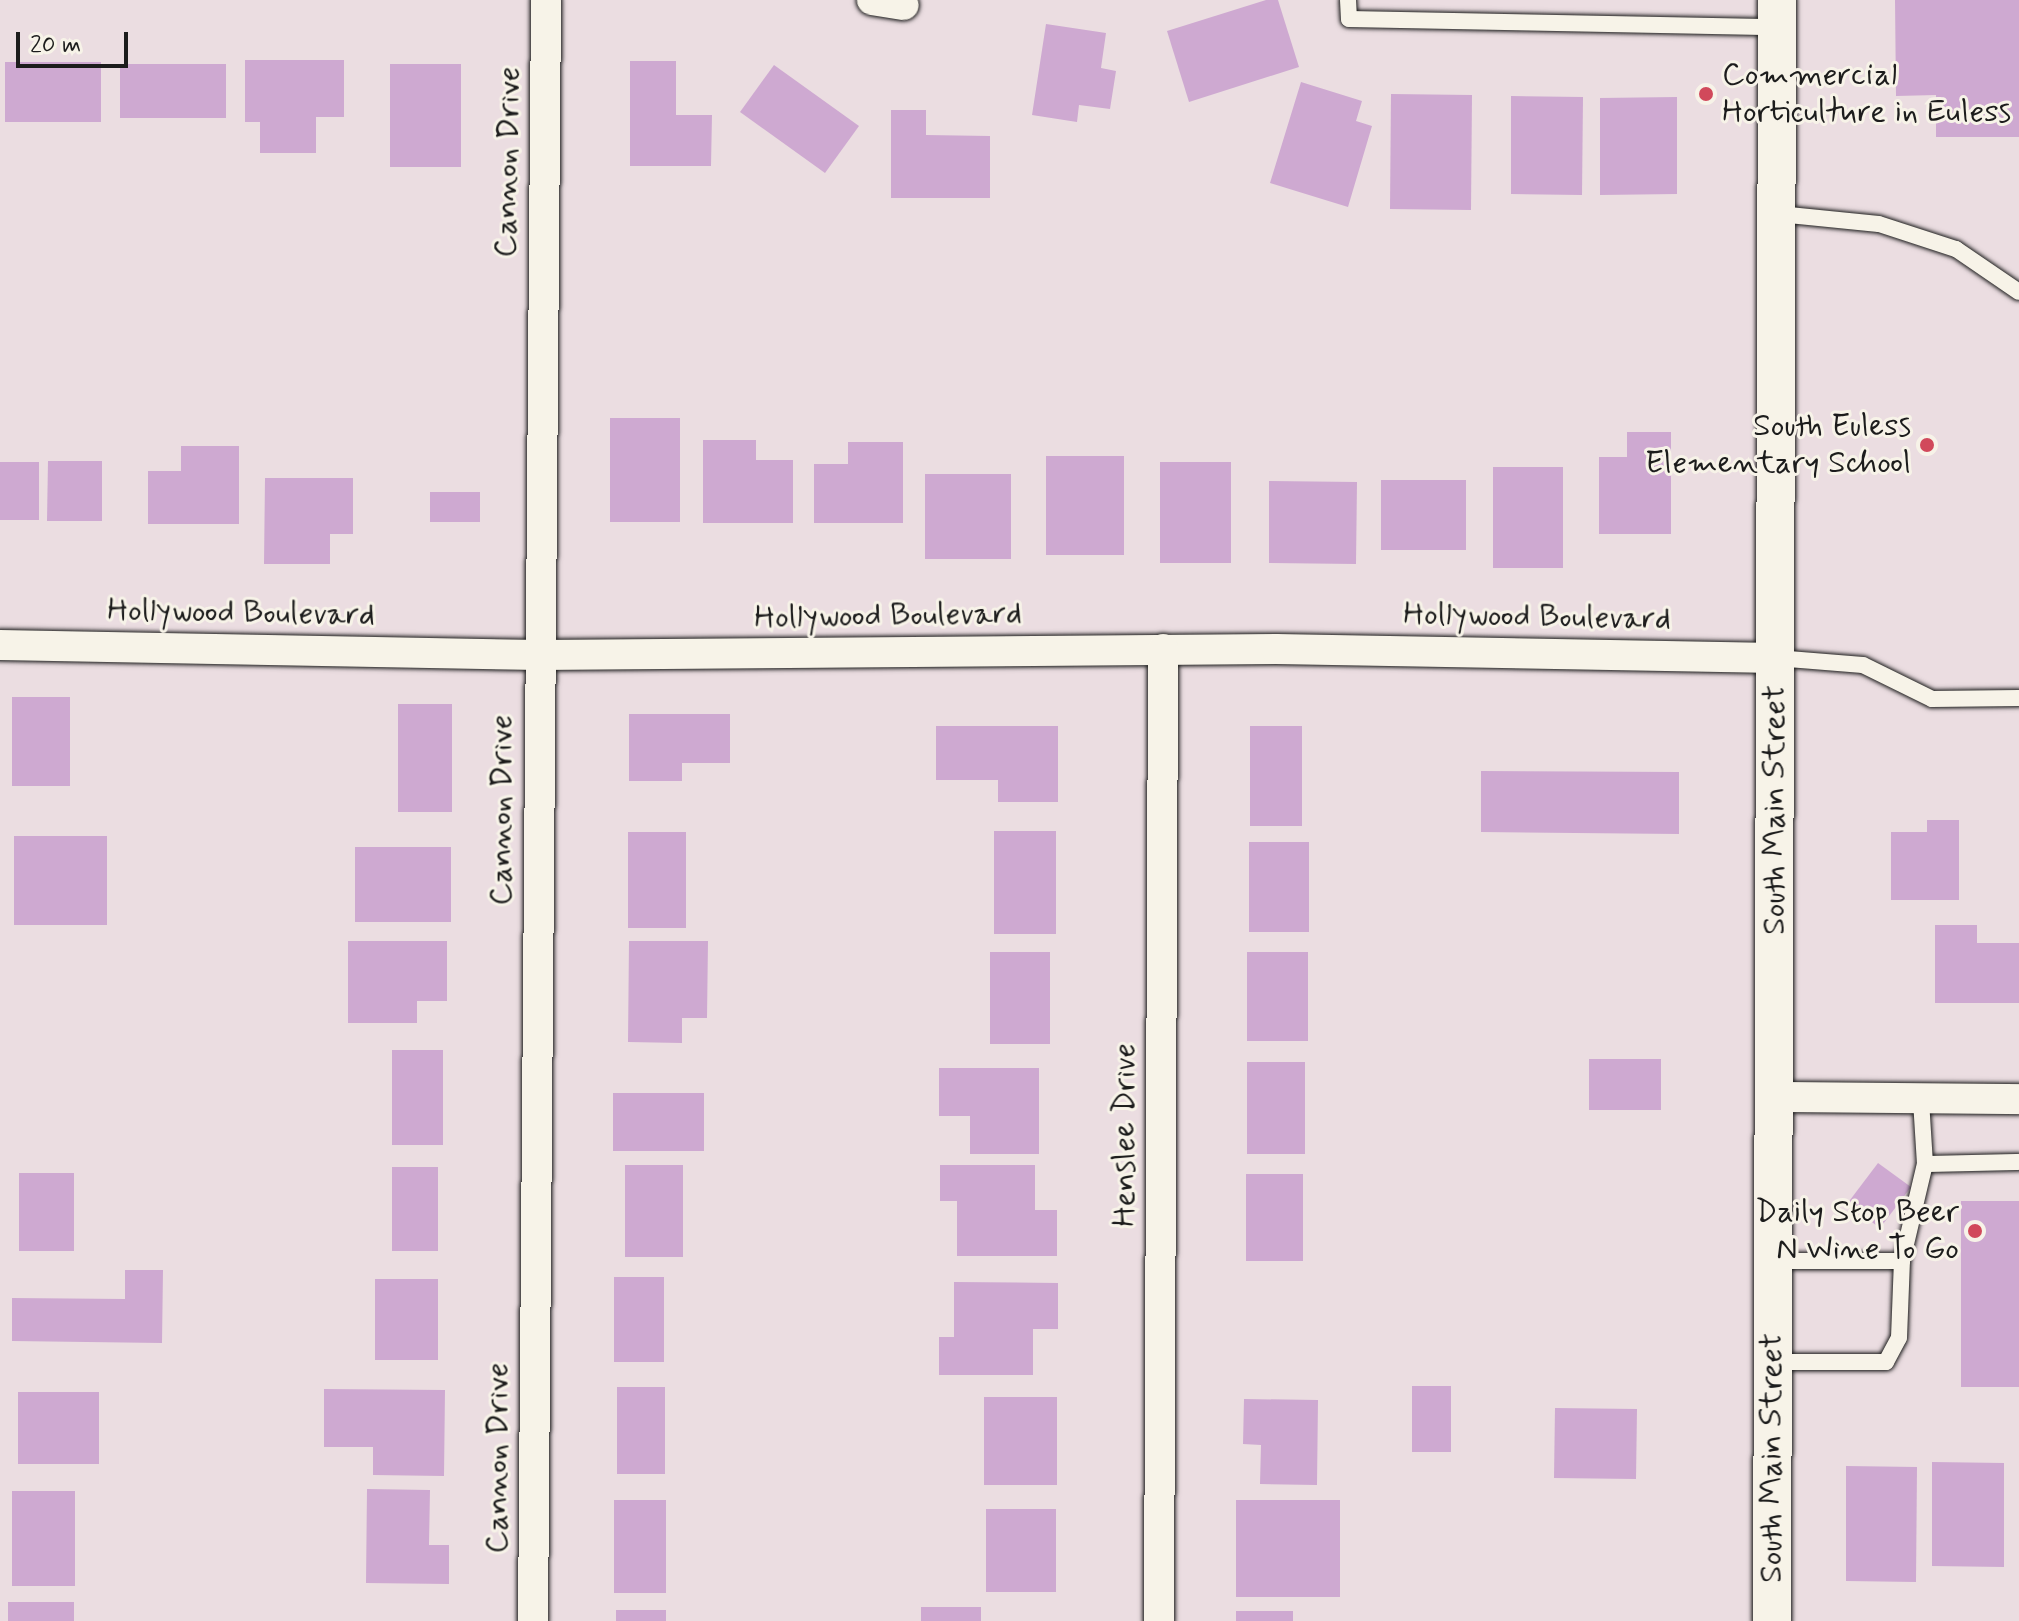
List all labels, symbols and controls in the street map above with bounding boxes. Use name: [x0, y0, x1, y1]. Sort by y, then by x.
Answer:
scale bar: [20, 16, 132, 66]
text: 20 m: [30, 30, 81, 61]
place label: Commercial Horticulture in Euless: [1722, 57, 2006, 132]
street label: Cannon Drive: [487, 67, 529, 257]
marker: Commercial Horticulture in Euless: [1697, 85, 1715, 103]
place label: South Euless Elementary School: [1645, 408, 1911, 483]
marker: South Euless Elementary School: [1918, 436, 1936, 454]
street label: Hollywood Boulevard: [109, 592, 373, 634]
street label: Hollywood Boulevard: [756, 595, 1020, 637]
street label: Hollywood Boulevard: [1405, 596, 1669, 638]
street label: South Main Street: [1756, 686, 1794, 934]
street label: Cannon Drive: [483, 716, 521, 904]
street label: Henslee Drive: [1106, 1043, 1144, 1227]
place label: Daily Stop Beer N Wine To Go: [1754, 1194, 1959, 1269]
marker: Daily Stop Beer N Wine To Go: [1966, 1222, 1984, 1240]
street label: South Main Street: [1753, 1334, 1791, 1582]
street label: Cannon Drive: [479, 1364, 517, 1552]

